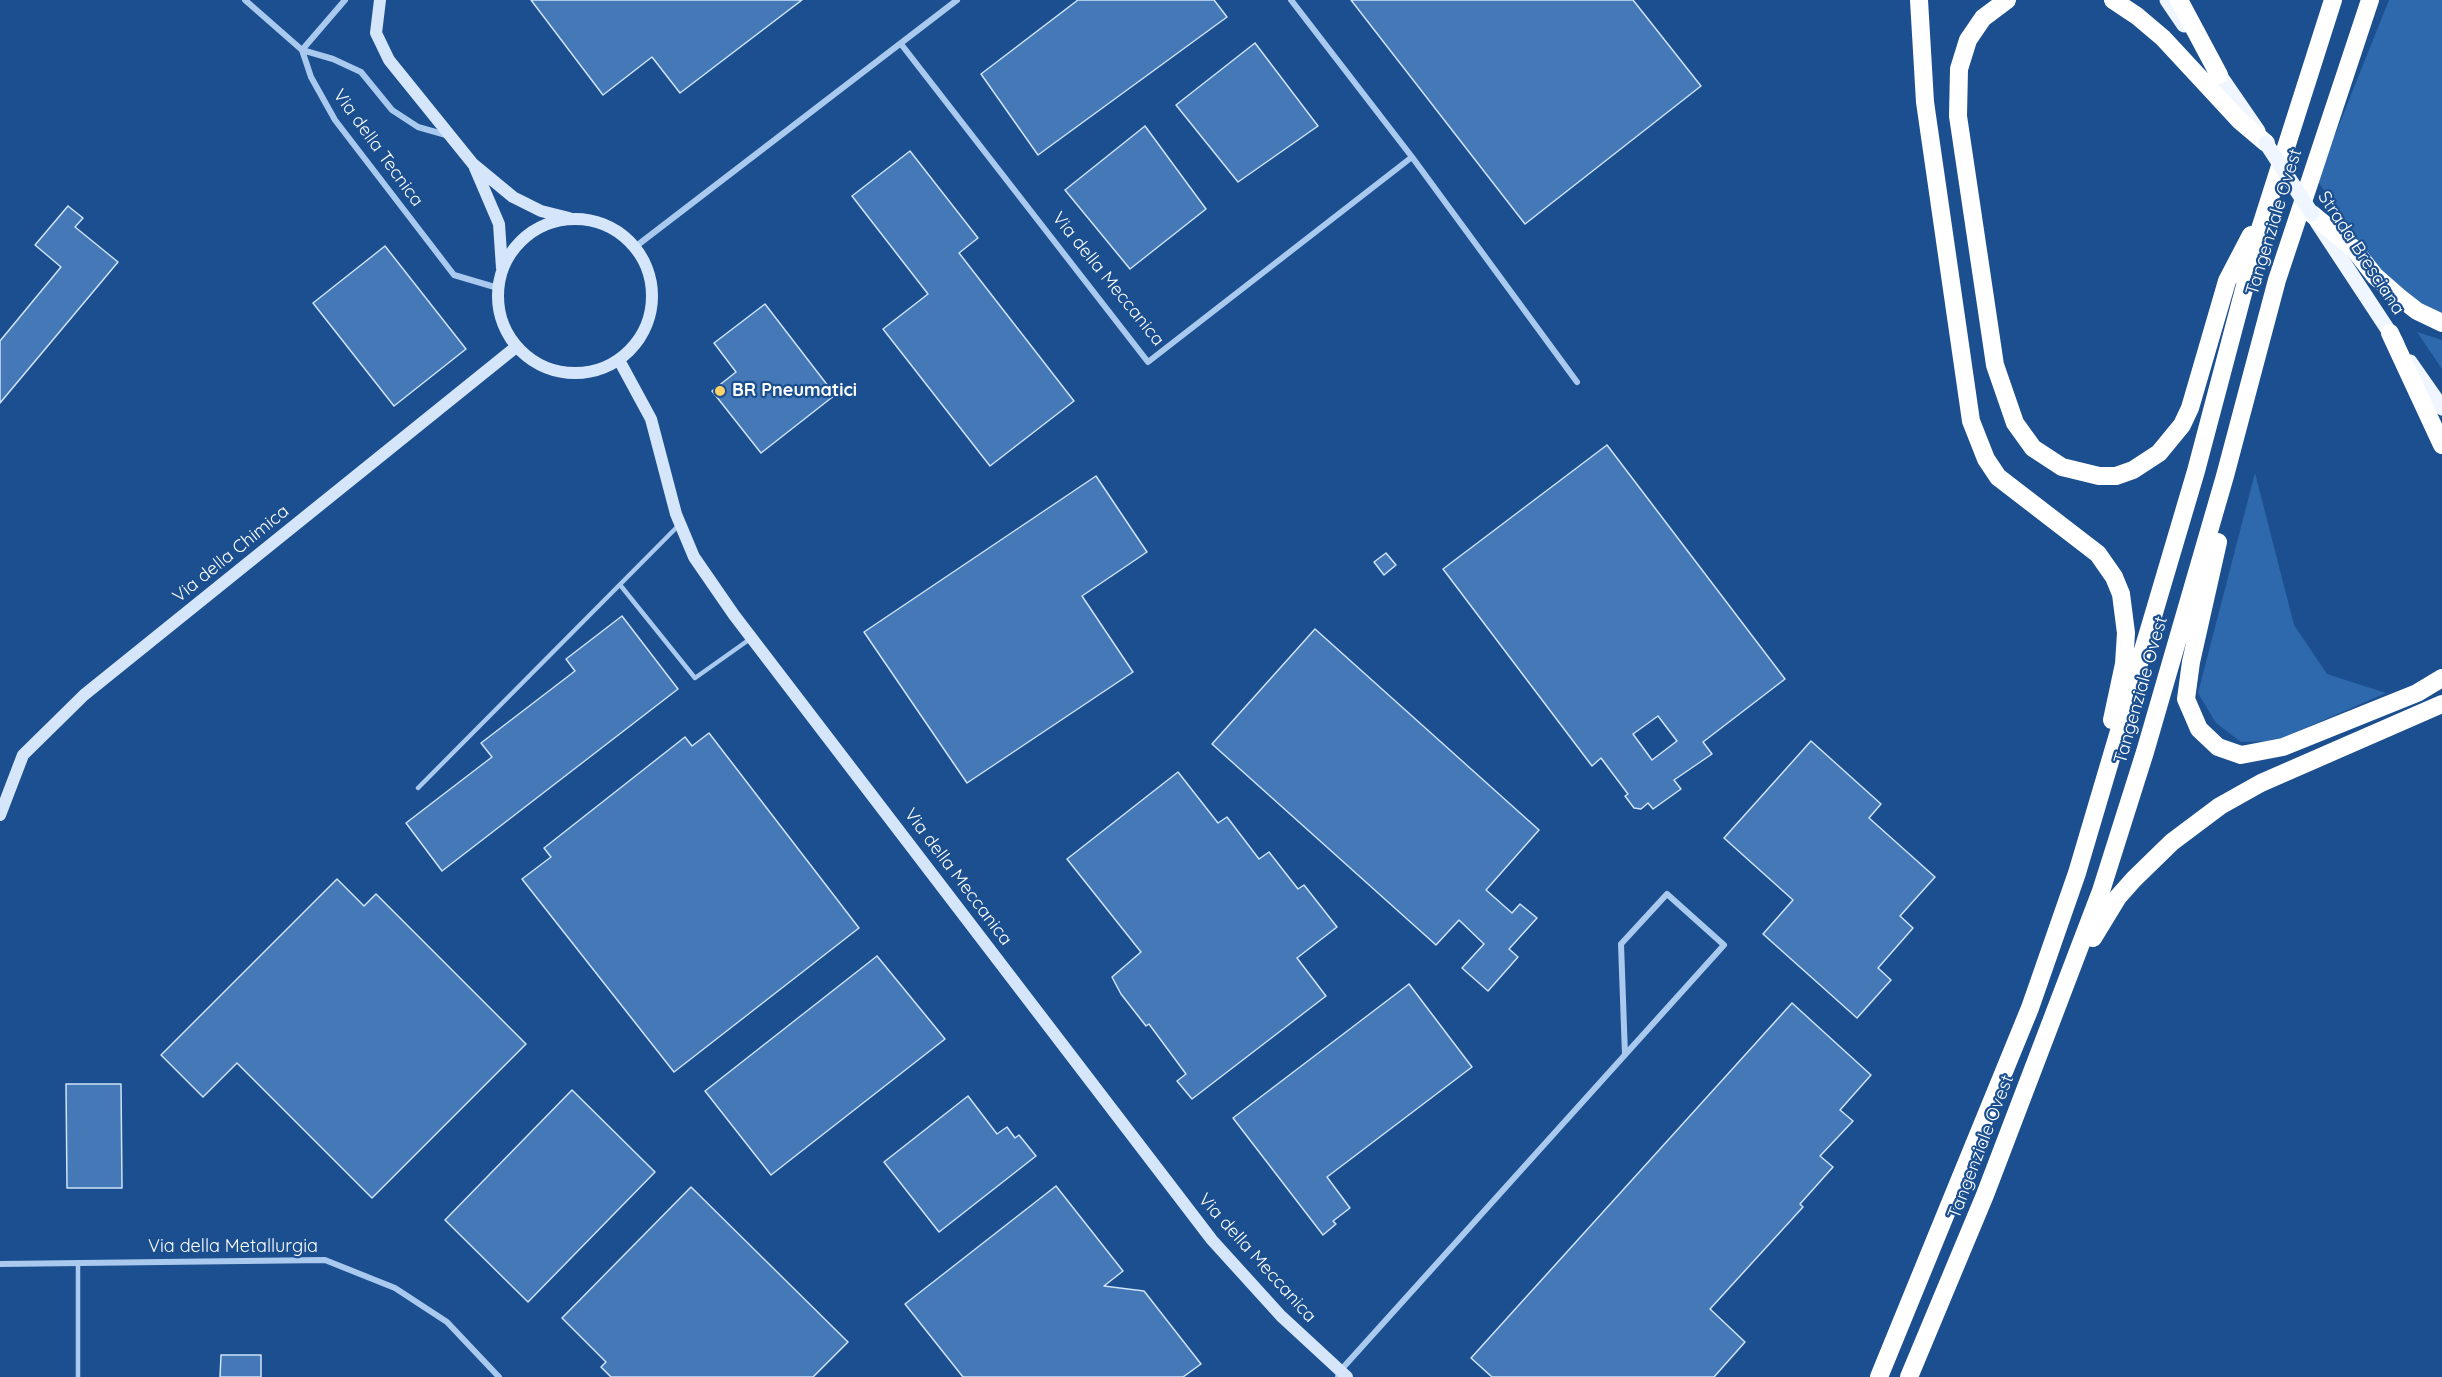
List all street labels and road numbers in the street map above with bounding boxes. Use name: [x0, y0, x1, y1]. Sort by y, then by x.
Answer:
street label: Via della Tecnica: [328, 85, 428, 211]
street label: Tangenziale Ovest: [2241, 146, 2307, 298]
street label: Strada Bresciana: [2313, 187, 2409, 319]
street label: Via della Meccanica: [1047, 208, 1169, 350]
street label: Via della Chimica: [169, 501, 293, 607]
street label: Tangenziale Ovest: [2110, 614, 2172, 766]
street label: Via della Meccanica: [899, 804, 1017, 950]
street label: Tangenziale Ovest: [1944, 1072, 2018, 1222]
street label: Via della Meccanica: [1193, 1189, 1321, 1327]
street label: Via della Metallurgia: [148, 1236, 318, 1258]

